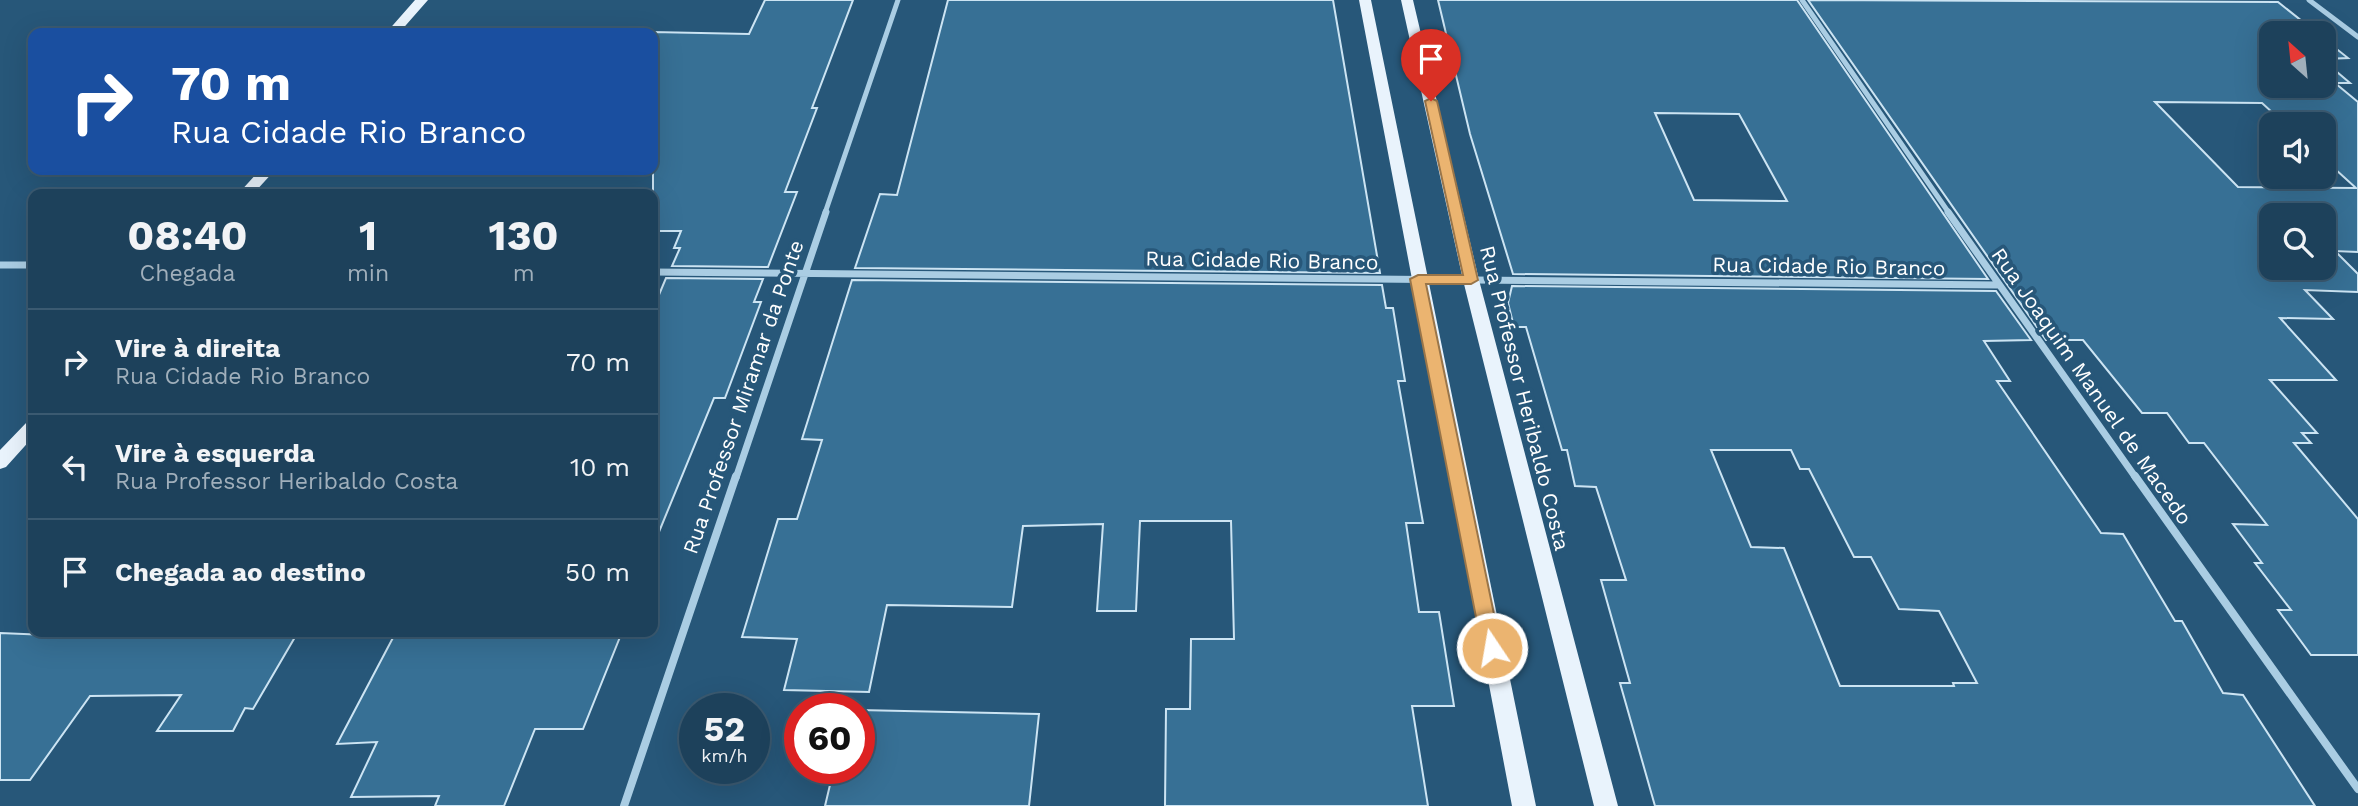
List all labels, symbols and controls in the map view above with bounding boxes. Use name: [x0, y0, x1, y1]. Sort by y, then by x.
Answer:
north arrow: [2259, 21, 2336, 98]
map controls: [2259, 21, 2336, 280]
pin: [1401, 29, 1461, 101]
icon: arrive: [1412, 40, 1450, 78]
text: 70 m: [171, 54, 291, 112]
icon: right: [56, 56, 147, 147]
button: sound: [2259, 112, 2336, 189]
text: Rua Cidade Rio Branco: [171, 113, 526, 151]
button: search: [2259, 203, 2336, 280]
text: 08:40: [127, 211, 248, 260]
text: 1: [359, 211, 377, 260]
text: 130: [489, 211, 559, 260]
street label: Rua Professor Miramar da Ponte: [677, 237, 809, 557]
street label: Rua Professor Heribaldo Costa: [1475, 243, 1575, 553]
street label: Rua Joaquim Manuel de Macedo: [1986, 243, 2198, 529]
street label: Rua Cidade Rio Branco: [1145, 245, 1379, 275]
street label: Rua Cidade Rio Branco: [1712, 251, 1946, 281]
text: Chegada: [139, 260, 235, 287]
text: min: [347, 260, 389, 287]
text: m: [513, 260, 535, 287]
text: Vire à direita: [115, 333, 280, 363]
icon: right: [56, 343, 94, 381]
text: 70 m: [566, 347, 630, 377]
text: Rua Cidade Rio Branco: [115, 363, 370, 390]
text: Vire à esquerda: [115, 438, 315, 468]
icon: left: [56, 448, 94, 486]
text: 10 m: [570, 452, 630, 482]
text: Rua Professor Heribaldo Costa: [115, 468, 458, 495]
icon: arrive: [56, 553, 94, 591]
text: Chegada ao destino: [115, 557, 366, 587]
text: 50 m: [565, 557, 630, 587]
position arrow: [1455, 611, 1529, 685]
speed limit sign: 60: [784, 693, 875, 784]
text: 52: [704, 708, 745, 750]
text: km/h: [701, 745, 748, 766]

